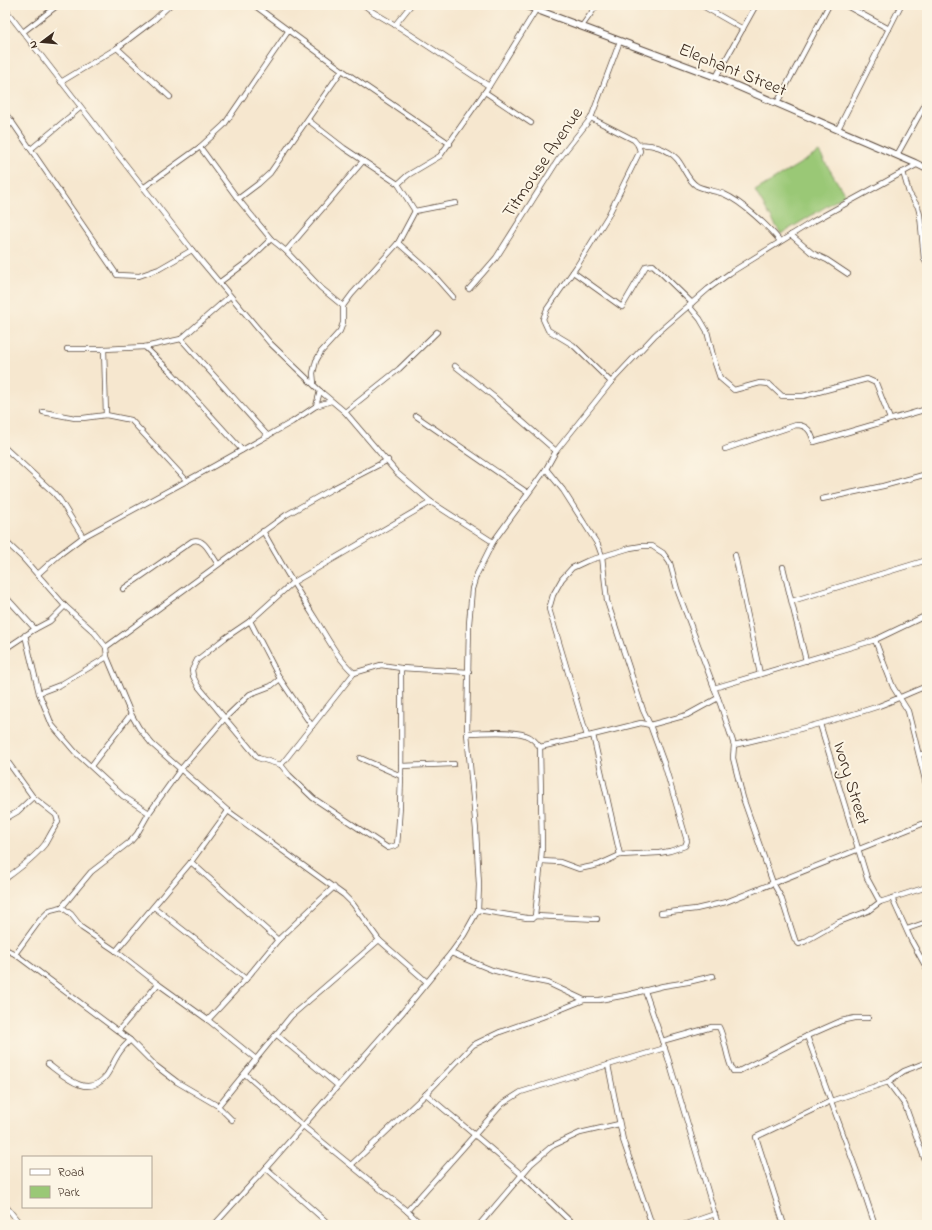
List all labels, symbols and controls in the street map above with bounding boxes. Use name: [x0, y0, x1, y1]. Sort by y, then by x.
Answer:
north arrow: [22, 22, 62, 62]
street label: Elephant Street: [674, 37, 790, 104]
text: N: [25, 39, 42, 50]
street label: Titmouse Avenue: [497, 102, 591, 224]
street label: Ivory Street: [825, 739, 875, 829]
legend: [22, 1156, 152, 1208]
text: Road: [58, 1164, 84, 1182]
text: Park: [58, 1184, 80, 1202]

